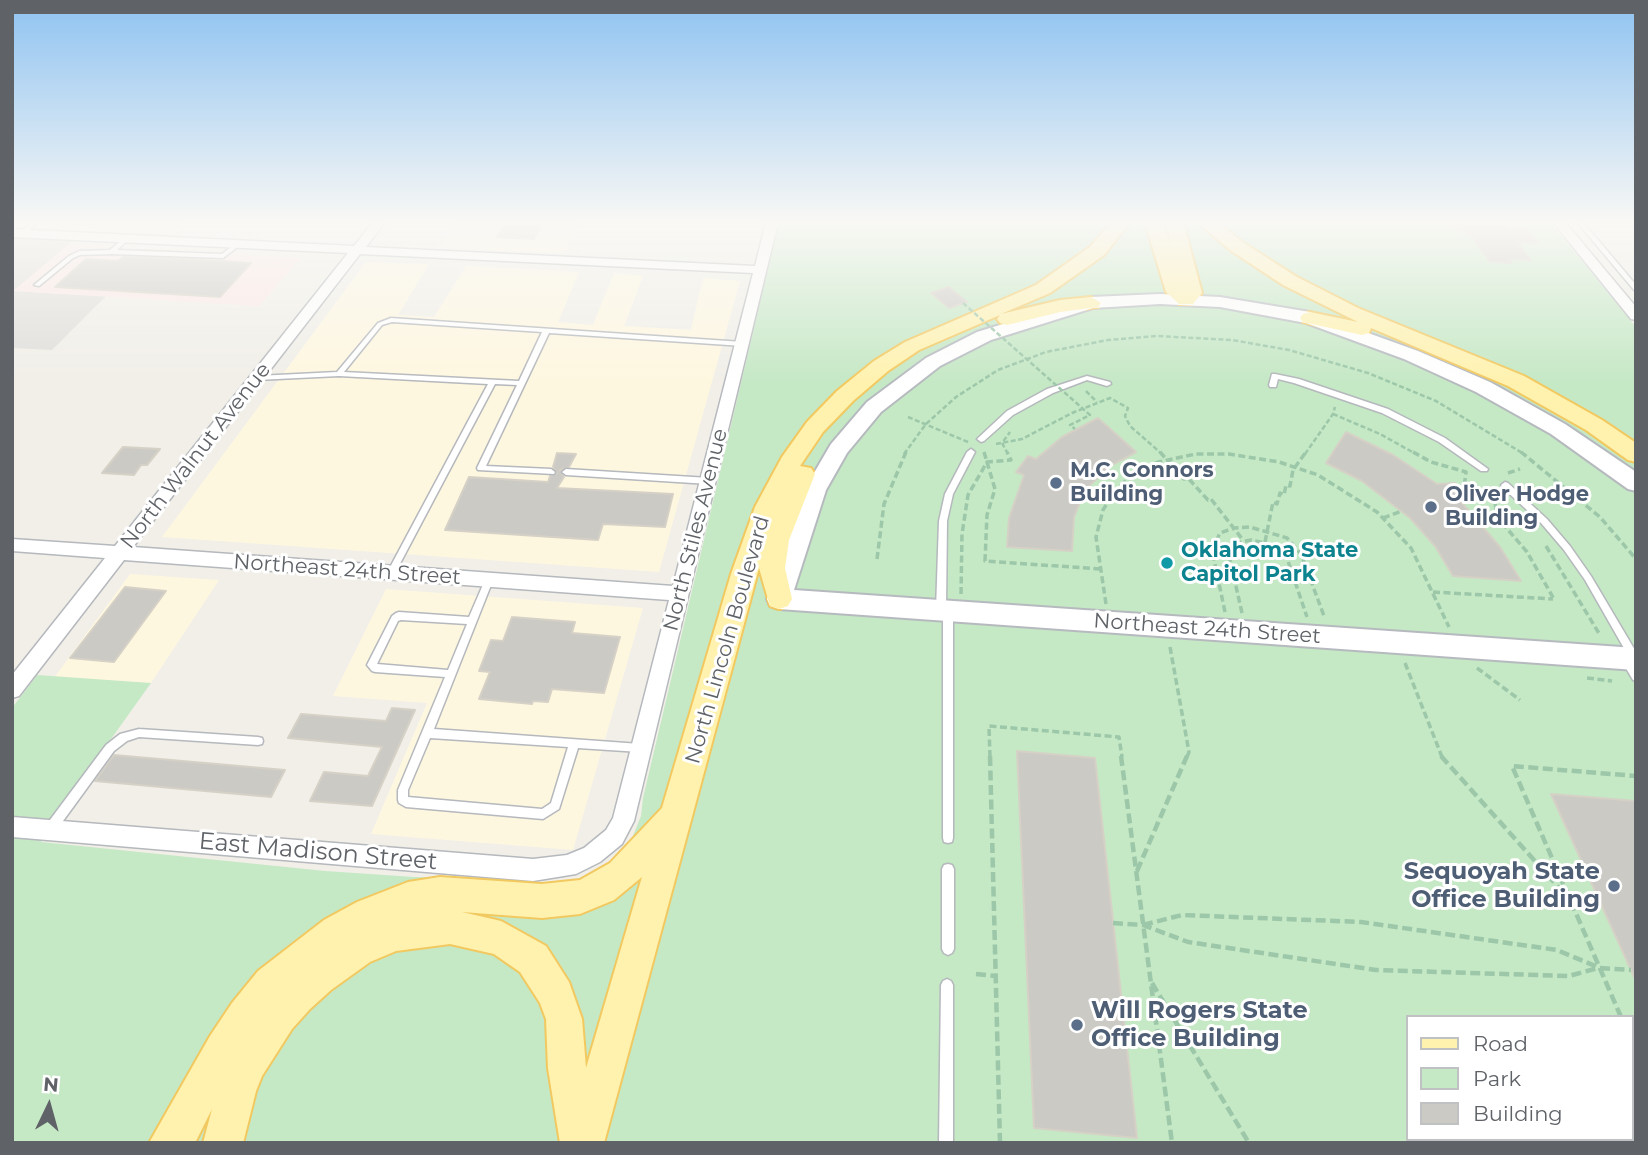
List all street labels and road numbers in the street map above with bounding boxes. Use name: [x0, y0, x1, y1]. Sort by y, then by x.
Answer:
street label: North Walnut Avenue: [116, 358, 276, 554]
street label: North Stiles Avenue: [659, 426, 733, 634]
street label: North Lincoln Boulevard: [681, 513, 775, 767]
street label: Northeast 24th Street: [233, 549, 461, 591]
street label: Northeast 24th Street: [1093, 608, 1321, 650]
street label: East Madison Street: [197, 827, 439, 877]

